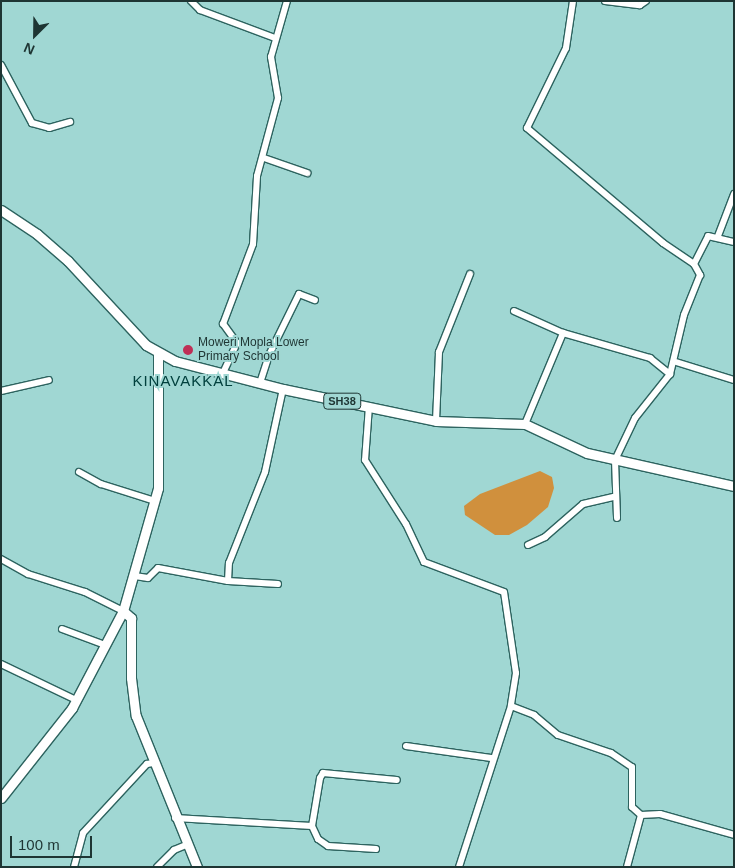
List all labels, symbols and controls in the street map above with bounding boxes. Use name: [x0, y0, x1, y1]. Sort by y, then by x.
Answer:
north arrow: [10, 10, 60, 60]
text: N: [21, 39, 37, 58]
place label: Moweri Mopla Lower Primary School: [198, 336, 309, 364]
marker: Moweri Mopla Lower Primary School: [182, 344, 194, 356]
district label: KINAVAKKAL: [131, 372, 235, 390]
road number: SH38: [322, 392, 362, 410]
scale bar: [12, 826, 95, 858]
text: 100 m: [18, 836, 60, 853]

